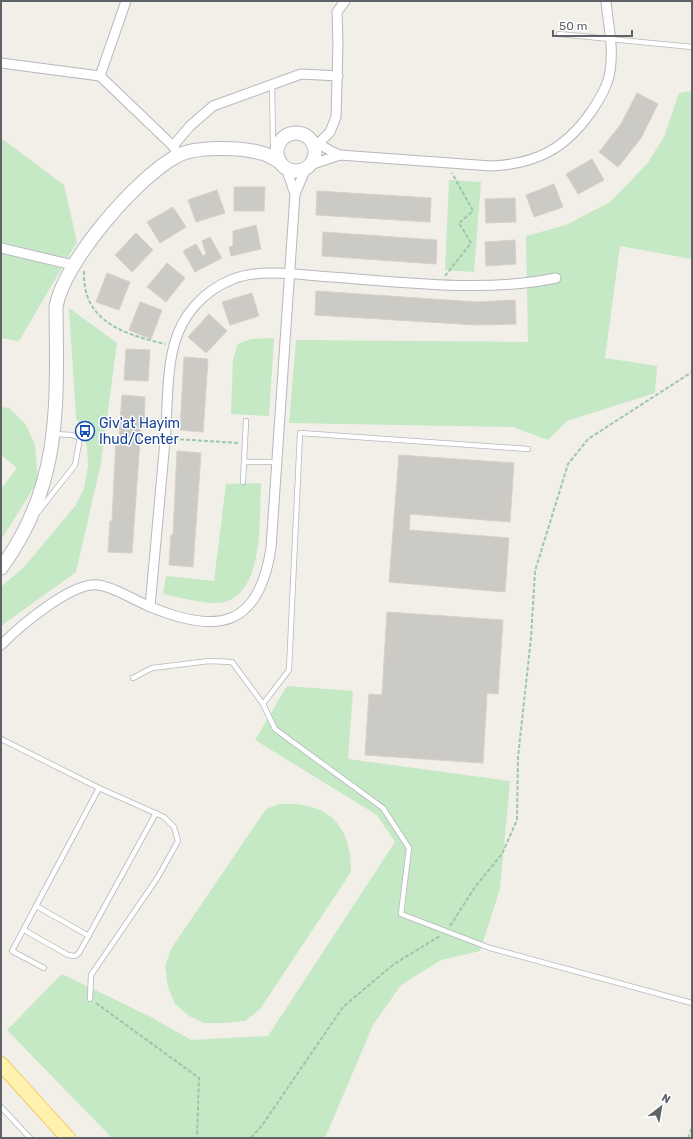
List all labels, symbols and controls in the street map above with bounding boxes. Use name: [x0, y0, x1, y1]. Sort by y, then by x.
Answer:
scale bar: [553, 12, 632, 38]
text: 50 m: [559, 19, 587, 33]
place label: Giv'at Hayim Ihud/Center: [99, 415, 180, 448]
bus stop icon: Giv'at Hayim Ihud/Center: [74, 420, 96, 442]
north arrow: [641, 1087, 681, 1127]
text: N: [659, 1091, 673, 1107]

